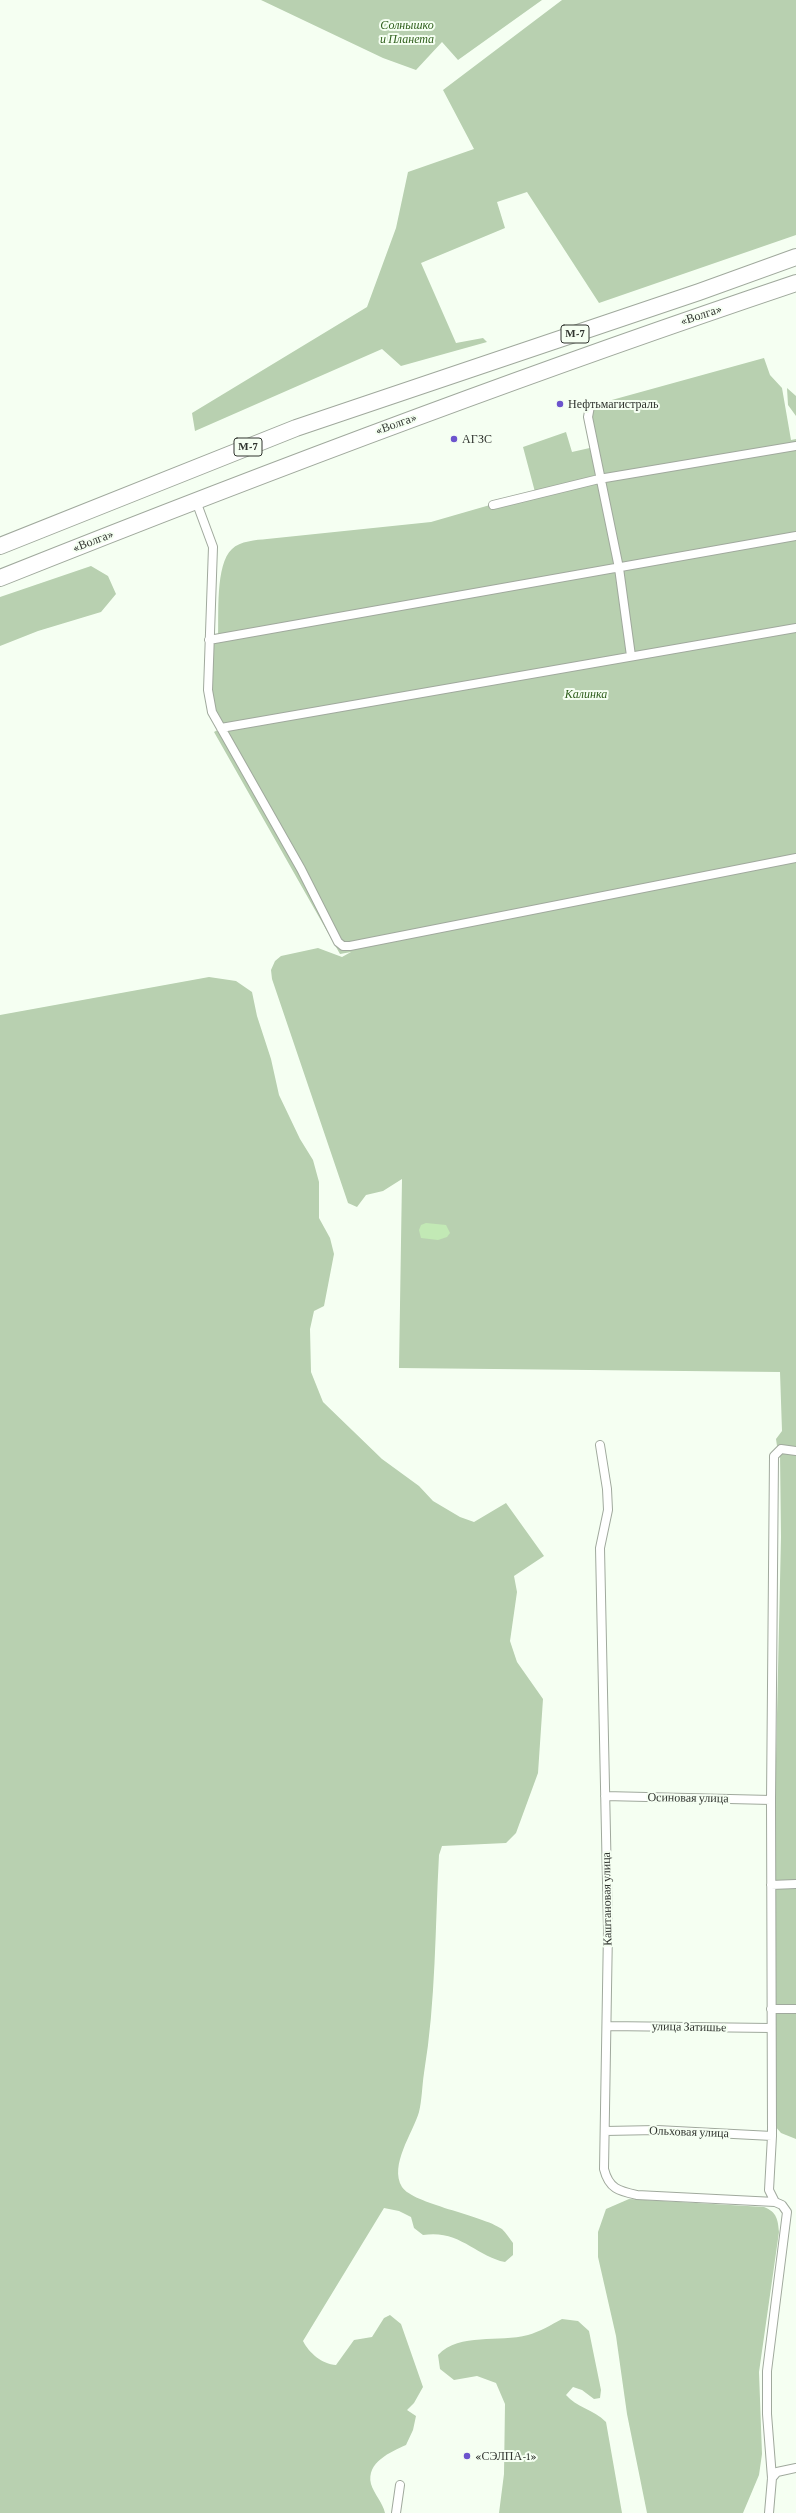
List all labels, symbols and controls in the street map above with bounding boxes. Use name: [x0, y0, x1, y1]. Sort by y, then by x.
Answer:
park label: Солнышко и Планета: [380, 18, 434, 46]
street label: «Волга»: [678, 301, 724, 329]
road number: М-7: [561, 325, 589, 343]
place label: Нефтьмагистраль: [568, 397, 658, 411]
marker: Нефтьмагистраль: [555, 399, 565, 409]
street label: «Волга»: [373, 410, 419, 438]
place label: АГЗС: [462, 432, 492, 446]
marker: АГЗС: [449, 434, 459, 444]
road number: М-7: [234, 438, 262, 456]
street label: «Волга»: [70, 527, 116, 555]
park label: Калинка: [565, 687, 607, 701]
street label: Осиновая улица: [647, 1790, 729, 1806]
street label: Каштановая улица: [599, 1852, 615, 1946]
street label: улица Затишье: [652, 2019, 726, 2035]
street label: Ольховая улица: [649, 2123, 729, 2141]
place label: «СЭЛПА-1»: [475, 2449, 537, 2463]
marker: «СЭЛПА-1»: [462, 2451, 472, 2461]

